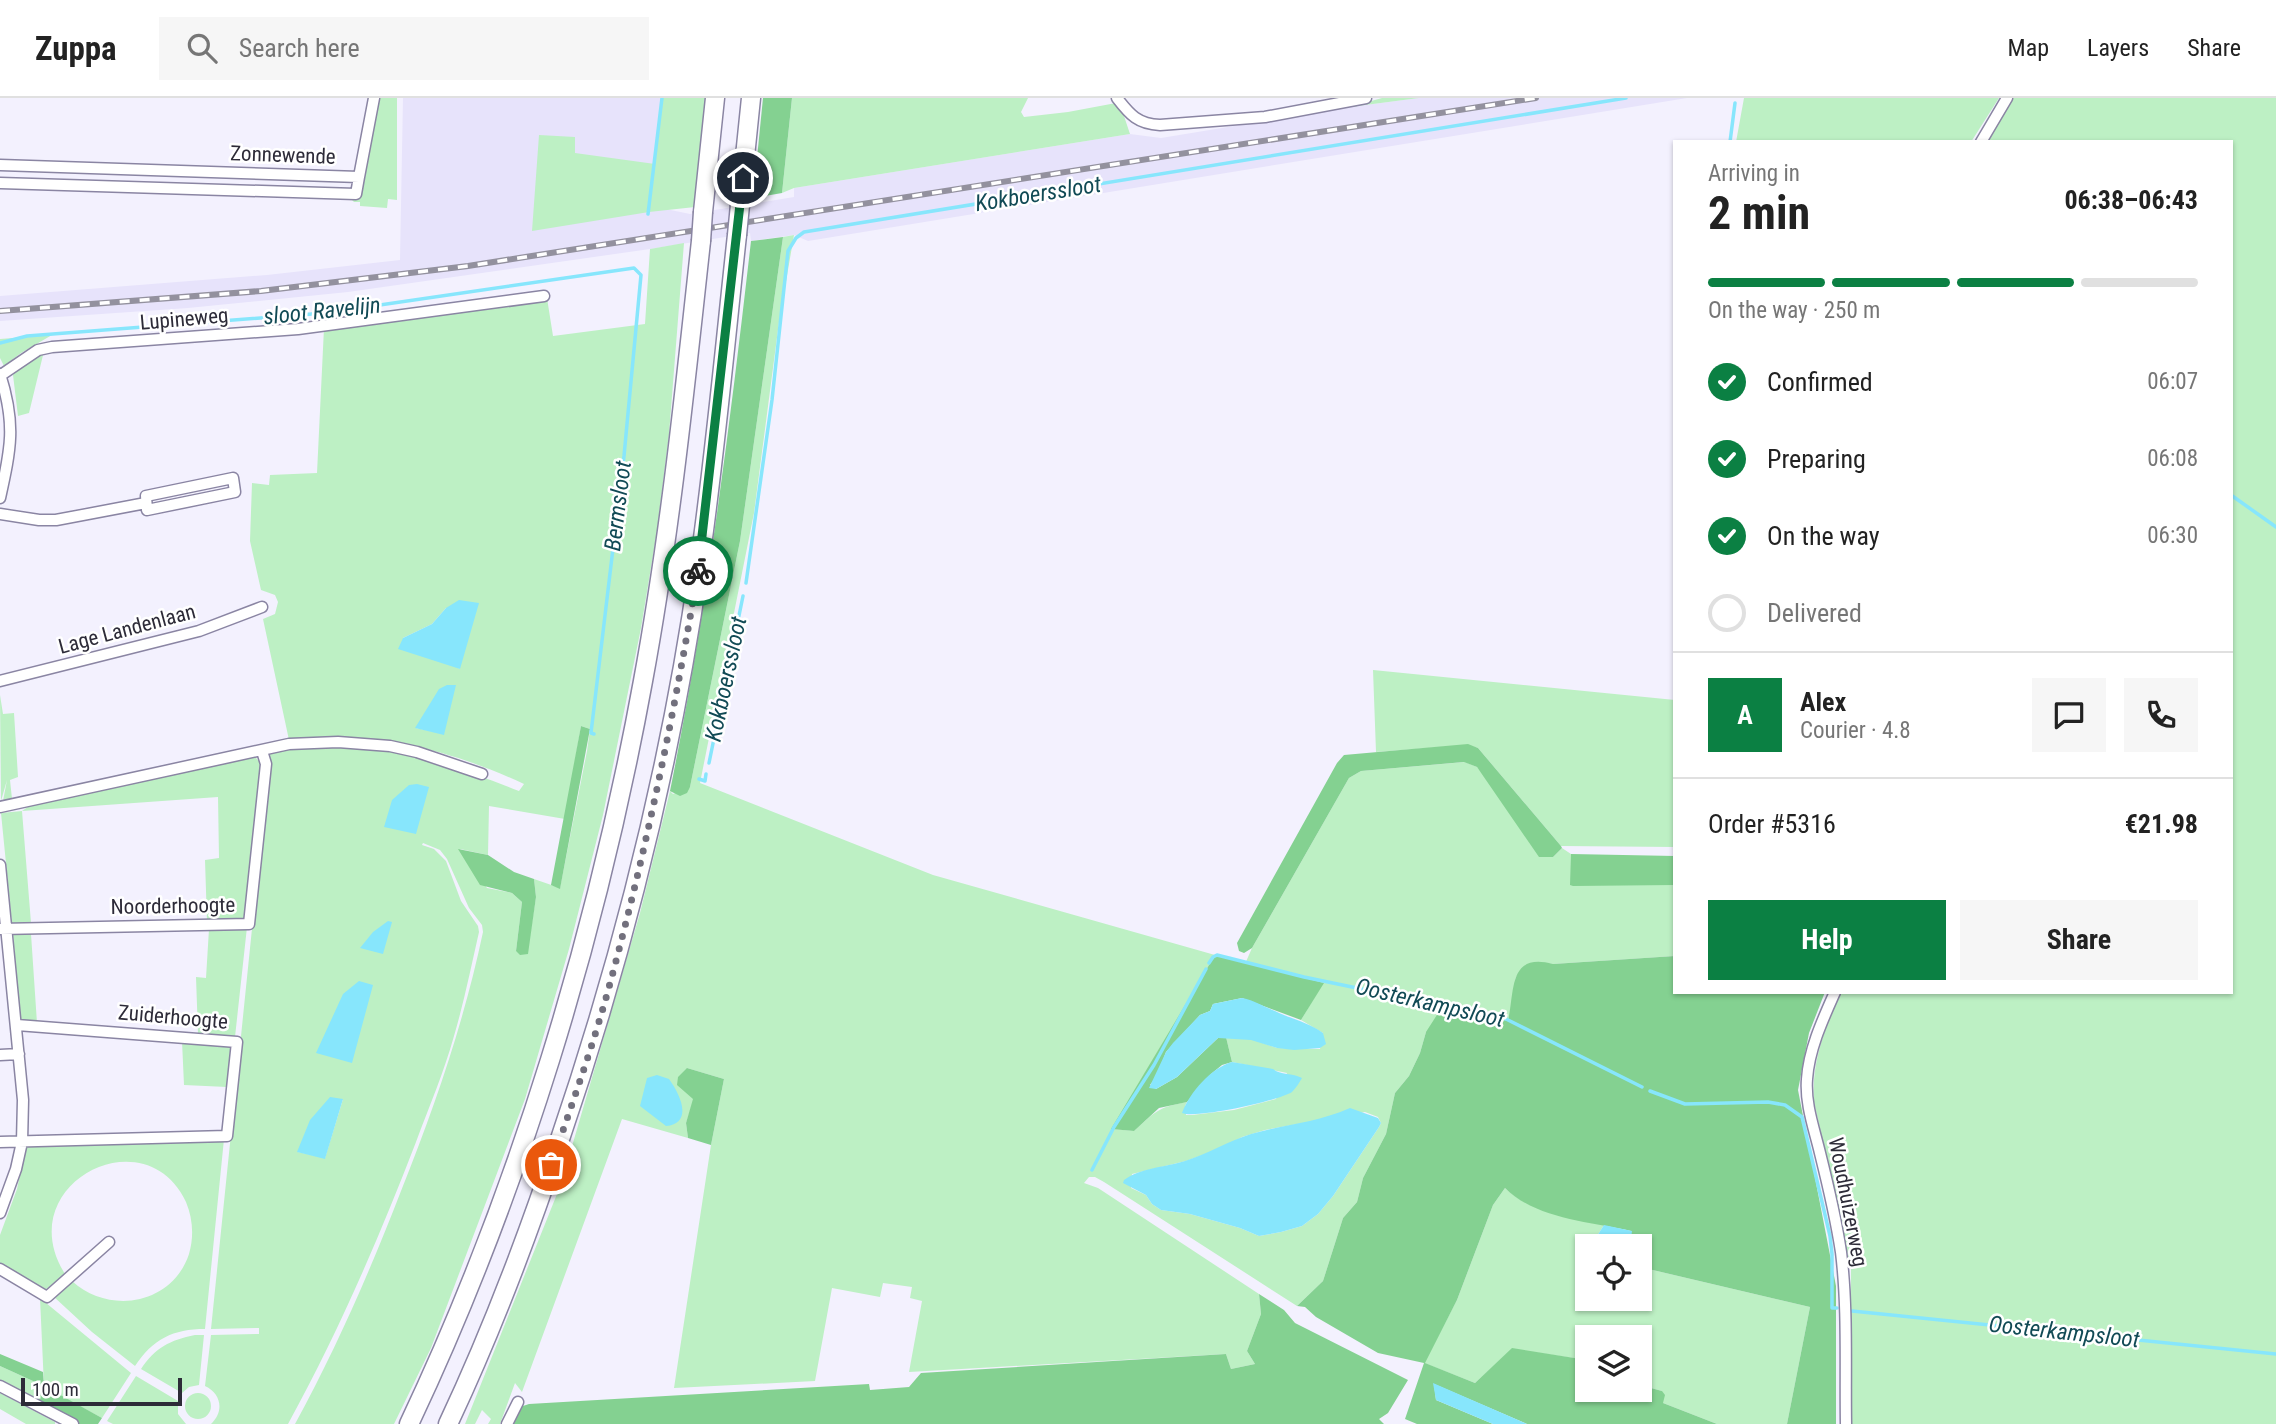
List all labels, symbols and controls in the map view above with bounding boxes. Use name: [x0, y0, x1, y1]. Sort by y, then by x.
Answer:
search box: [159, 17, 649, 80]
text: Zuppa: [35, 29, 117, 68]
icon: search: [183, 29, 221, 67]
text: Search here: [239, 33, 360, 63]
text: Map: [2008, 34, 2049, 62]
text: Layers: [2087, 34, 2149, 62]
text: Share: [2187, 34, 2241, 62]
street label: Zonnewende: [230, 141, 336, 169]
pin: [713, 148, 773, 208]
icon: home: [724, 159, 762, 197]
text: Arriving in: [1708, 160, 1800, 187]
water label: Kokboerssloot: [973, 171, 1103, 217]
text: 06:38–06:43: [2064, 185, 2198, 215]
text: 2 min: [1708, 186, 1810, 240]
water label: sloot Ravelijn: [262, 291, 382, 331]
text: On the way · 250 m: [1708, 297, 1880, 324]
street label: Lupineweg: [139, 303, 229, 335]
icon: check: [1708, 363, 1746, 401]
text: Confirmed: [1767, 367, 1873, 397]
text: 06:07: [2147, 368, 2198, 395]
icon: check: [1708, 440, 1746, 478]
text: Preparing: [1767, 444, 1866, 474]
text: 06:08: [2147, 445, 2198, 472]
water label: Bermsloot: [599, 459, 637, 553]
icon: check: [1708, 517, 1746, 555]
text: On the way: [1767, 521, 1880, 551]
text: 06:30: [2147, 522, 2198, 549]
courier: [663, 536, 733, 606]
icon: bike: [679, 552, 717, 590]
text: Delivered: [1767, 598, 1862, 628]
street label: Lage Landenlaan: [56, 599, 198, 659]
water label: Kokboerssloot: [700, 614, 752, 744]
button: chat: [2032, 678, 2106, 752]
button: phone: [2124, 678, 2198, 752]
text: Alex: [1800, 687, 1846, 717]
text: A: [1737, 700, 1753, 730]
text: Courier · 4.8: [1800, 717, 1911, 744]
text: Order #5316: [1708, 809, 1836, 839]
text: €21.98: [2125, 809, 2198, 839]
street label: Noorderhoogte: [110, 893, 236, 919]
button: Help: [1708, 900, 1946, 980]
button: Share: [1960, 900, 2198, 980]
water label: Oosterkampsloot: [1353, 973, 1507, 1033]
street label: Zuiderhoogte: [117, 1000, 229, 1034]
pin: [521, 1135, 581, 1195]
street label: Woudhuizerweg: [1824, 1135, 1872, 1269]
icon: bag: [532, 1146, 570, 1184]
map controls: [1575, 1234, 1652, 1402]
button: locate: [1575, 1234, 1652, 1311]
water label: Oosterkampsloot: [1987, 1311, 2141, 1353]
button: layers: [1575, 1325, 1652, 1402]
scale bar: [21, 1375, 182, 1407]
text: 100 m: [32, 1378, 79, 1401]

